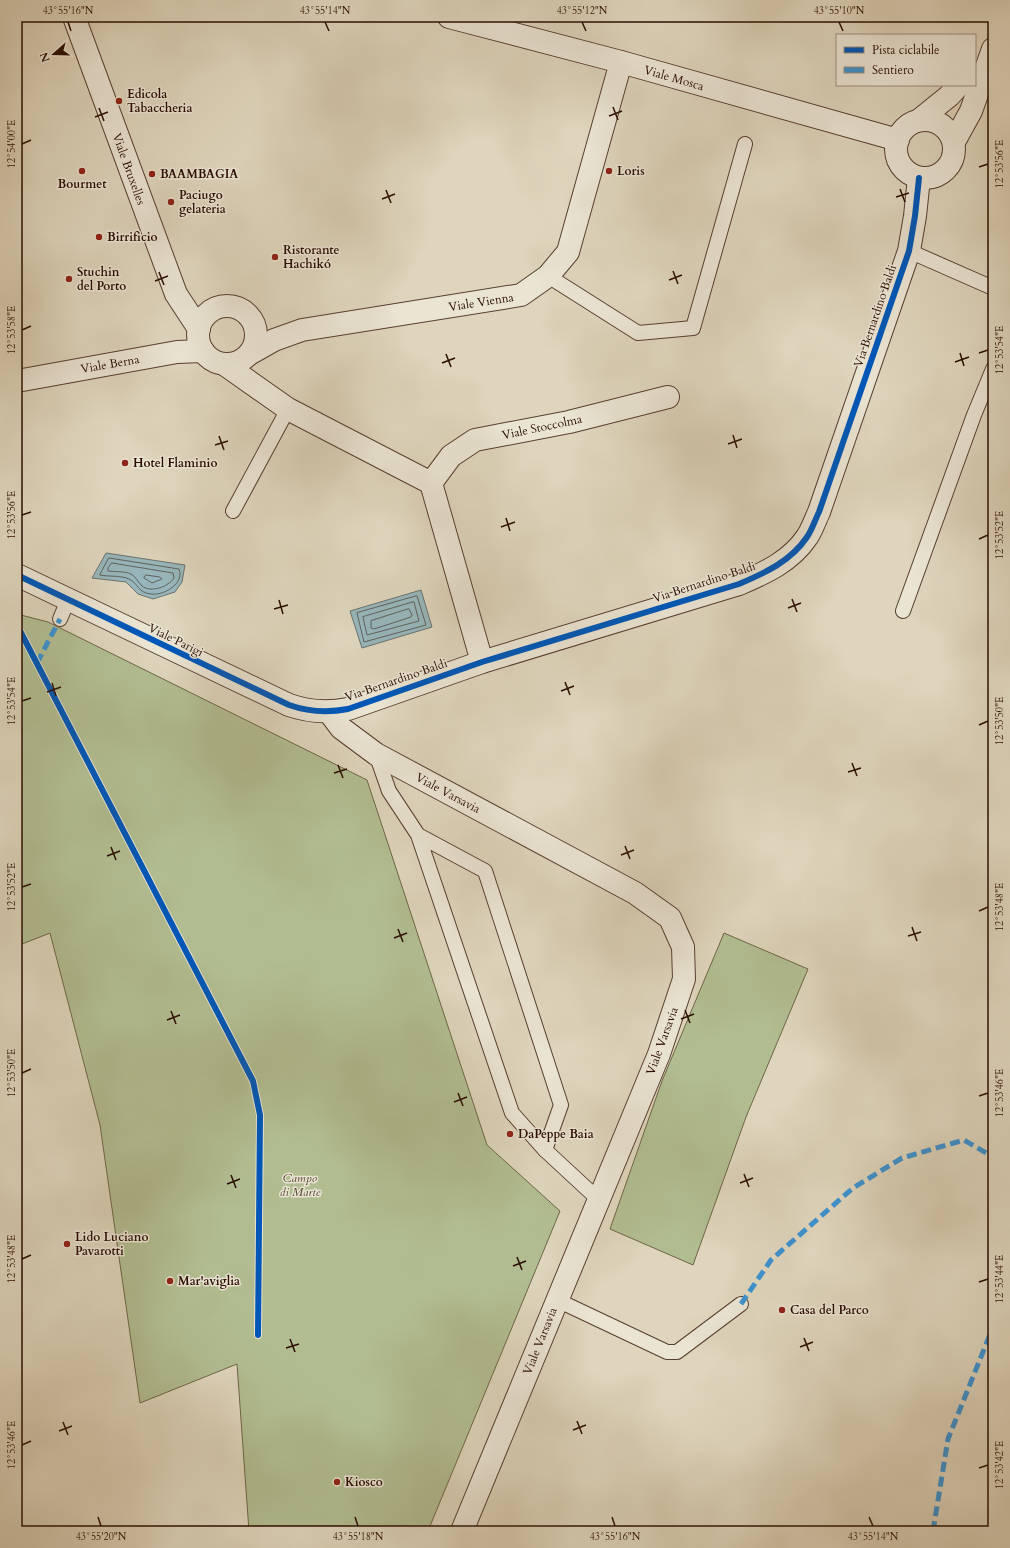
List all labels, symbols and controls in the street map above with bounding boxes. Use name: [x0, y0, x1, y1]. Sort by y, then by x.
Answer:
text: 43°55'16"N: [43, 4, 94, 18]
text: 43°55'14"N: [300, 4, 351, 18]
text: 43°55'12"N: [557, 4, 608, 18]
text: 43°55'10"N: [814, 4, 865, 18]
north arrow: [34, 34, 74, 74]
legend: [836, 34, 976, 86]
text: Pista ciclabile: [872, 42, 940, 58]
text: N: [36, 50, 54, 64]
street label: Viale Mosca: [642, 62, 707, 94]
text: Sentiero: [872, 62, 914, 78]
place label: Edicola Tabaccheria: [127, 86, 192, 116]
marker: Edicola Tabaccheria: [114, 96, 124, 106]
text: 12°54'00"E: [5, 120, 19, 168]
street label: Viale Bruxelles: [109, 131, 149, 207]
text: 12°53'56"E: [993, 140, 1007, 188]
place label: Loris: [617, 163, 645, 179]
marker: Bourmet: [77, 166, 87, 176]
place label: BAAMBAGIA: [160, 166, 238, 182]
marker: Loris: [604, 166, 614, 176]
marker: BAAMBAGIA: [147, 169, 157, 179]
place label: Bourmet: [58, 176, 107, 192]
place label: Paciugo gelateria: [179, 187, 226, 217]
marker: Paciugo gelateria: [166, 197, 176, 207]
place label: Birrificio: [107, 229, 158, 245]
marker: Birrificio: [94, 232, 104, 242]
place label: Ristorante Hachikó: [283, 242, 340, 272]
marker: Ristorante Hachikó: [270, 252, 280, 262]
street label: Via Bernardino Baldi: [850, 262, 900, 369]
place label: Stuchin del Porto: [77, 264, 126, 294]
marker: Stuchin del Porto: [64, 274, 74, 284]
street label: Viale Vienna: [447, 289, 515, 315]
text: 12°53'58"E: [5, 306, 19, 354]
text: 12°53'54"E: [993, 326, 1007, 374]
street label: Viale Berna: [80, 351, 141, 377]
street label: Viale Stoccolma: [501, 411, 584, 443]
place label: Hotel Flaminio: [133, 455, 217, 471]
marker: Hotel Flaminio: [120, 458, 130, 468]
text: 12°53'56"E: [5, 491, 19, 539]
text: 12°53'52"E: [993, 511, 1007, 559]
street label: Via Bernardino Baldi: [650, 558, 758, 606]
street label: Viale Parigi: [146, 620, 207, 660]
street label: Via Bernardino Baldi: [343, 655, 450, 705]
text: 12°53'54"E: [5, 677, 19, 725]
text: 12°53'50"E: [993, 697, 1007, 745]
street label: Viale Varsavia: [413, 769, 484, 817]
text: 12°53'52"E: [5, 863, 19, 911]
text: 12°53'48"E: [993, 883, 1007, 931]
street label: Viale Varsavia: [642, 1004, 682, 1077]
text: 12°53'50"E: [5, 1049, 19, 1097]
text: 12°53'46"E: [993, 1069, 1007, 1117]
place label: DaPeppe Baia: [518, 1126, 594, 1142]
marker: DaPeppe Baia: [505, 1129, 515, 1139]
park label: Campo di Marte: [280, 1170, 321, 1200]
place label: Lido Luciano Pavarotti: [75, 1229, 148, 1259]
text: 12°53'48"E: [5, 1235, 19, 1283]
marker: Lido Luciano Pavarotti: [62, 1239, 72, 1249]
text: 12°53'44"E: [993, 1255, 1007, 1303]
place label: Mar'aviglia: [178, 1273, 240, 1289]
marker: Mar'aviglia: [165, 1276, 175, 1286]
place label: Casa del Parco: [790, 1302, 869, 1318]
street label: Viale Varsavia: [519, 1304, 561, 1377]
marker: Casa del Parco: [777, 1305, 787, 1315]
text: 12°53'46"E: [5, 1421, 19, 1469]
text: 12°53'42"E: [993, 1441, 1007, 1489]
place label: Kiosco: [345, 1474, 383, 1490]
marker: Kiosco: [332, 1477, 342, 1487]
text: 43°55'20"N: [76, 1530, 127, 1544]
text: 43°55'18"N: [333, 1530, 384, 1544]
text: 43°55'16"N: [590, 1530, 641, 1544]
text: 43°55'14"N: [848, 1530, 899, 1544]

